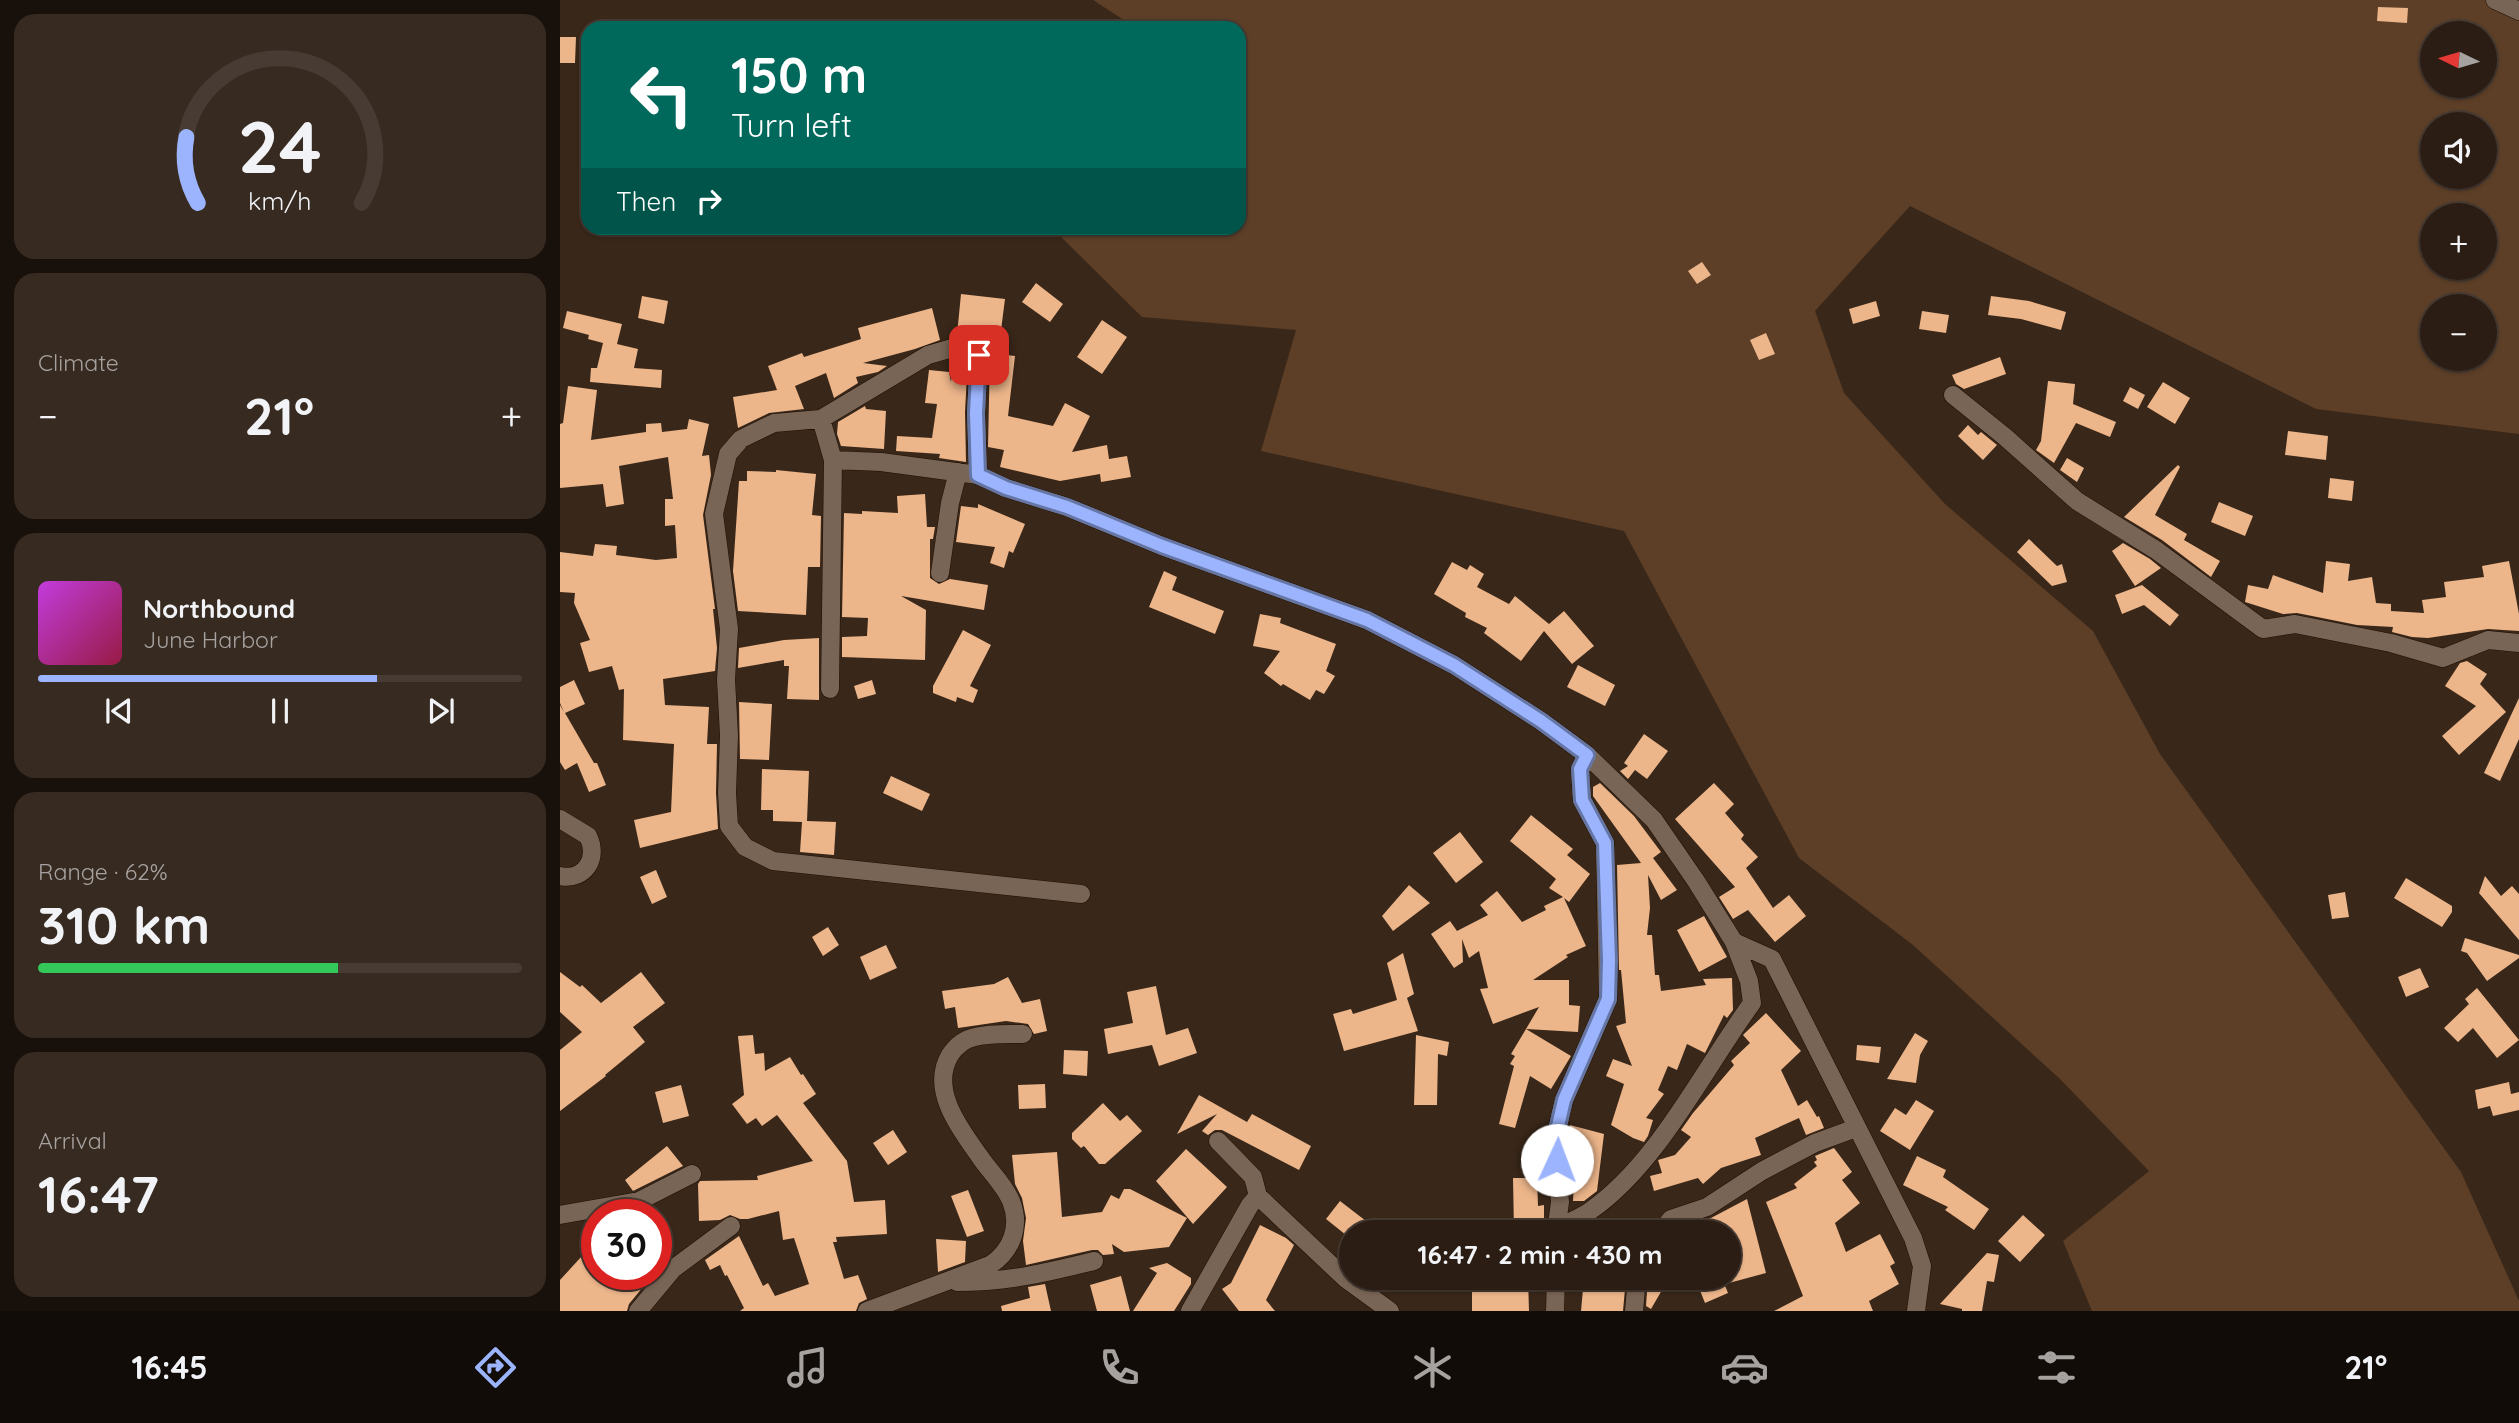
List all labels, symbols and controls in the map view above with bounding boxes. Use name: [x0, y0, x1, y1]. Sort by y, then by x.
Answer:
north arrow: [2420, 21, 2497, 98]
map controls: [2420, 21, 2497, 371]
text: 150 m: [731, 44, 867, 105]
icon: left: [616, 49, 707, 140]
text: 24: [238, 100, 322, 191]
text: Turn left: [731, 105, 852, 145]
button: sound: [2420, 112, 2497, 189]
icon: right: [690, 182, 728, 220]
text: km/h: [248, 185, 312, 216]
text: Then: [616, 185, 676, 218]
button: +: [2420, 203, 2497, 280]
button: −: [2420, 294, 2497, 371]
pin: [949, 325, 1009, 385]
icon: arrive: [960, 336, 998, 374]
text: Climate: [38, 348, 119, 377]
text: 21°: [244, 383, 314, 448]
text: −: [38, 392, 58, 440]
text: +: [501, 392, 522, 440]
text: Northbound: [143, 592, 295, 625]
text: June Harbor: [143, 625, 278, 654]
icon: previous: [100, 692, 138, 730]
icon: pause: [261, 692, 299, 730]
icon: next: [422, 692, 460, 730]
text: Range · 62%: [38, 857, 168, 886]
text: 310 km: [38, 892, 210, 957]
position arrow: [1520, 1123, 1594, 1197]
text: Arrival: [38, 1126, 107, 1155]
text: 16:47: [38, 1161, 159, 1226]
speed limit sign: 30: [581, 1199, 672, 1290]
text: 16:47 · 2 min · 430 m: [1417, 1238, 1663, 1271]
icon: directions: [471, 1343, 520, 1392]
icon: music: [783, 1343, 832, 1392]
icon: phone: [1095, 1343, 1144, 1392]
icon: climate: [1408, 1343, 1457, 1392]
icon: car: [1720, 1343, 1769, 1392]
icon: filters: [2032, 1343, 2081, 1392]
text: 16:45: [132, 1347, 208, 1387]
text: 21°: [2344, 1347, 2387, 1387]

